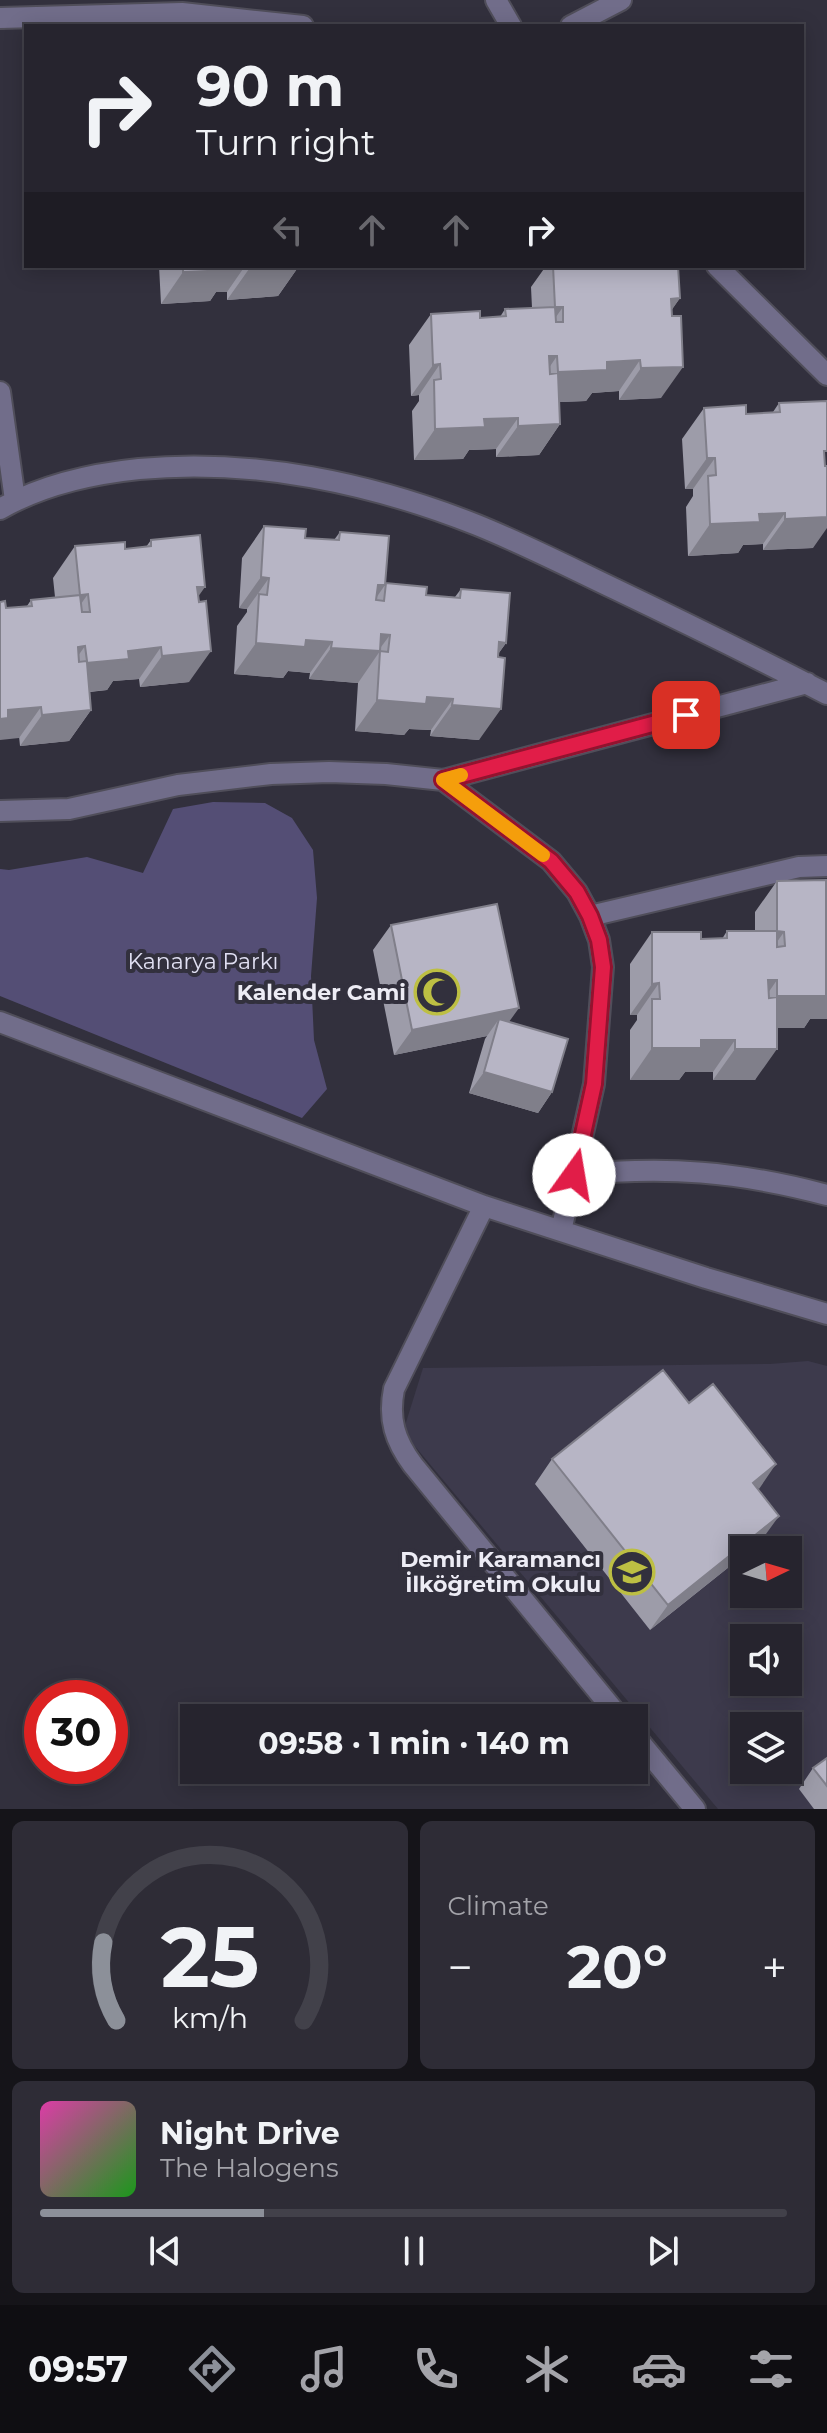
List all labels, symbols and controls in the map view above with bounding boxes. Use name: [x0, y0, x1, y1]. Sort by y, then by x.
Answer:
text: 90 m: [196, 52, 344, 120]
icon: right: [64, 56, 168, 160]
text: Turn right: [196, 120, 376, 164]
icon: left: [266, 208, 310, 252]
icon: ahead: [350, 208, 394, 252]
icon: ahead: [434, 208, 478, 252]
icon: right: [518, 208, 562, 252]
pin: [652, 681, 720, 749]
icon: arrive: [664, 693, 708, 737]
park label: Kanarya Parkı: [127, 948, 279, 975]
mosque icon: Kalender Cami: [413, 968, 461, 1016]
place label: Kalender Cami: [237, 979, 406, 1006]
position arrow: [532, 1133, 616, 1217]
north arrow: [730, 1536, 802, 1608]
map controls: [730, 1536, 802, 1784]
place label: Demir Karamancı İlköğretim Okulu: [400, 1546, 601, 1598]
school or university icon: Demir Karamancı İlköğretim Okulu: [608, 1548, 656, 1596]
button: sound: [730, 1624, 802, 1696]
speed limit sign: 30: [24, 1680, 128, 1784]
button: layers: [730, 1712, 802, 1784]
text: 09:58 · 1 min · 140 m: [258, 1725, 570, 1762]
text: Climate: [448, 1890, 549, 1922]
text: 25: [160, 1906, 259, 2008]
text: 20°: [567, 1930, 668, 2003]
text: −: [448, 1940, 473, 1994]
text: +: [762, 1940, 787, 1994]
text: km/h: [172, 2000, 248, 2035]
text: Night Drive: [160, 2115, 340, 2152]
text: The Halogens: [160, 2152, 339, 2184]
icon: previous: [143, 2229, 187, 2273]
icon: pause: [392, 2229, 436, 2273]
icon: next: [641, 2229, 685, 2273]
icon: directions: [184, 2341, 240, 2397]
icon: music: [296, 2341, 352, 2397]
icon: phone: [408, 2341, 464, 2397]
icon: climate: [519, 2341, 575, 2397]
icon: car: [631, 2341, 687, 2397]
icon: filters: [743, 2341, 799, 2397]
text: 09:57: [28, 2347, 128, 2391]

